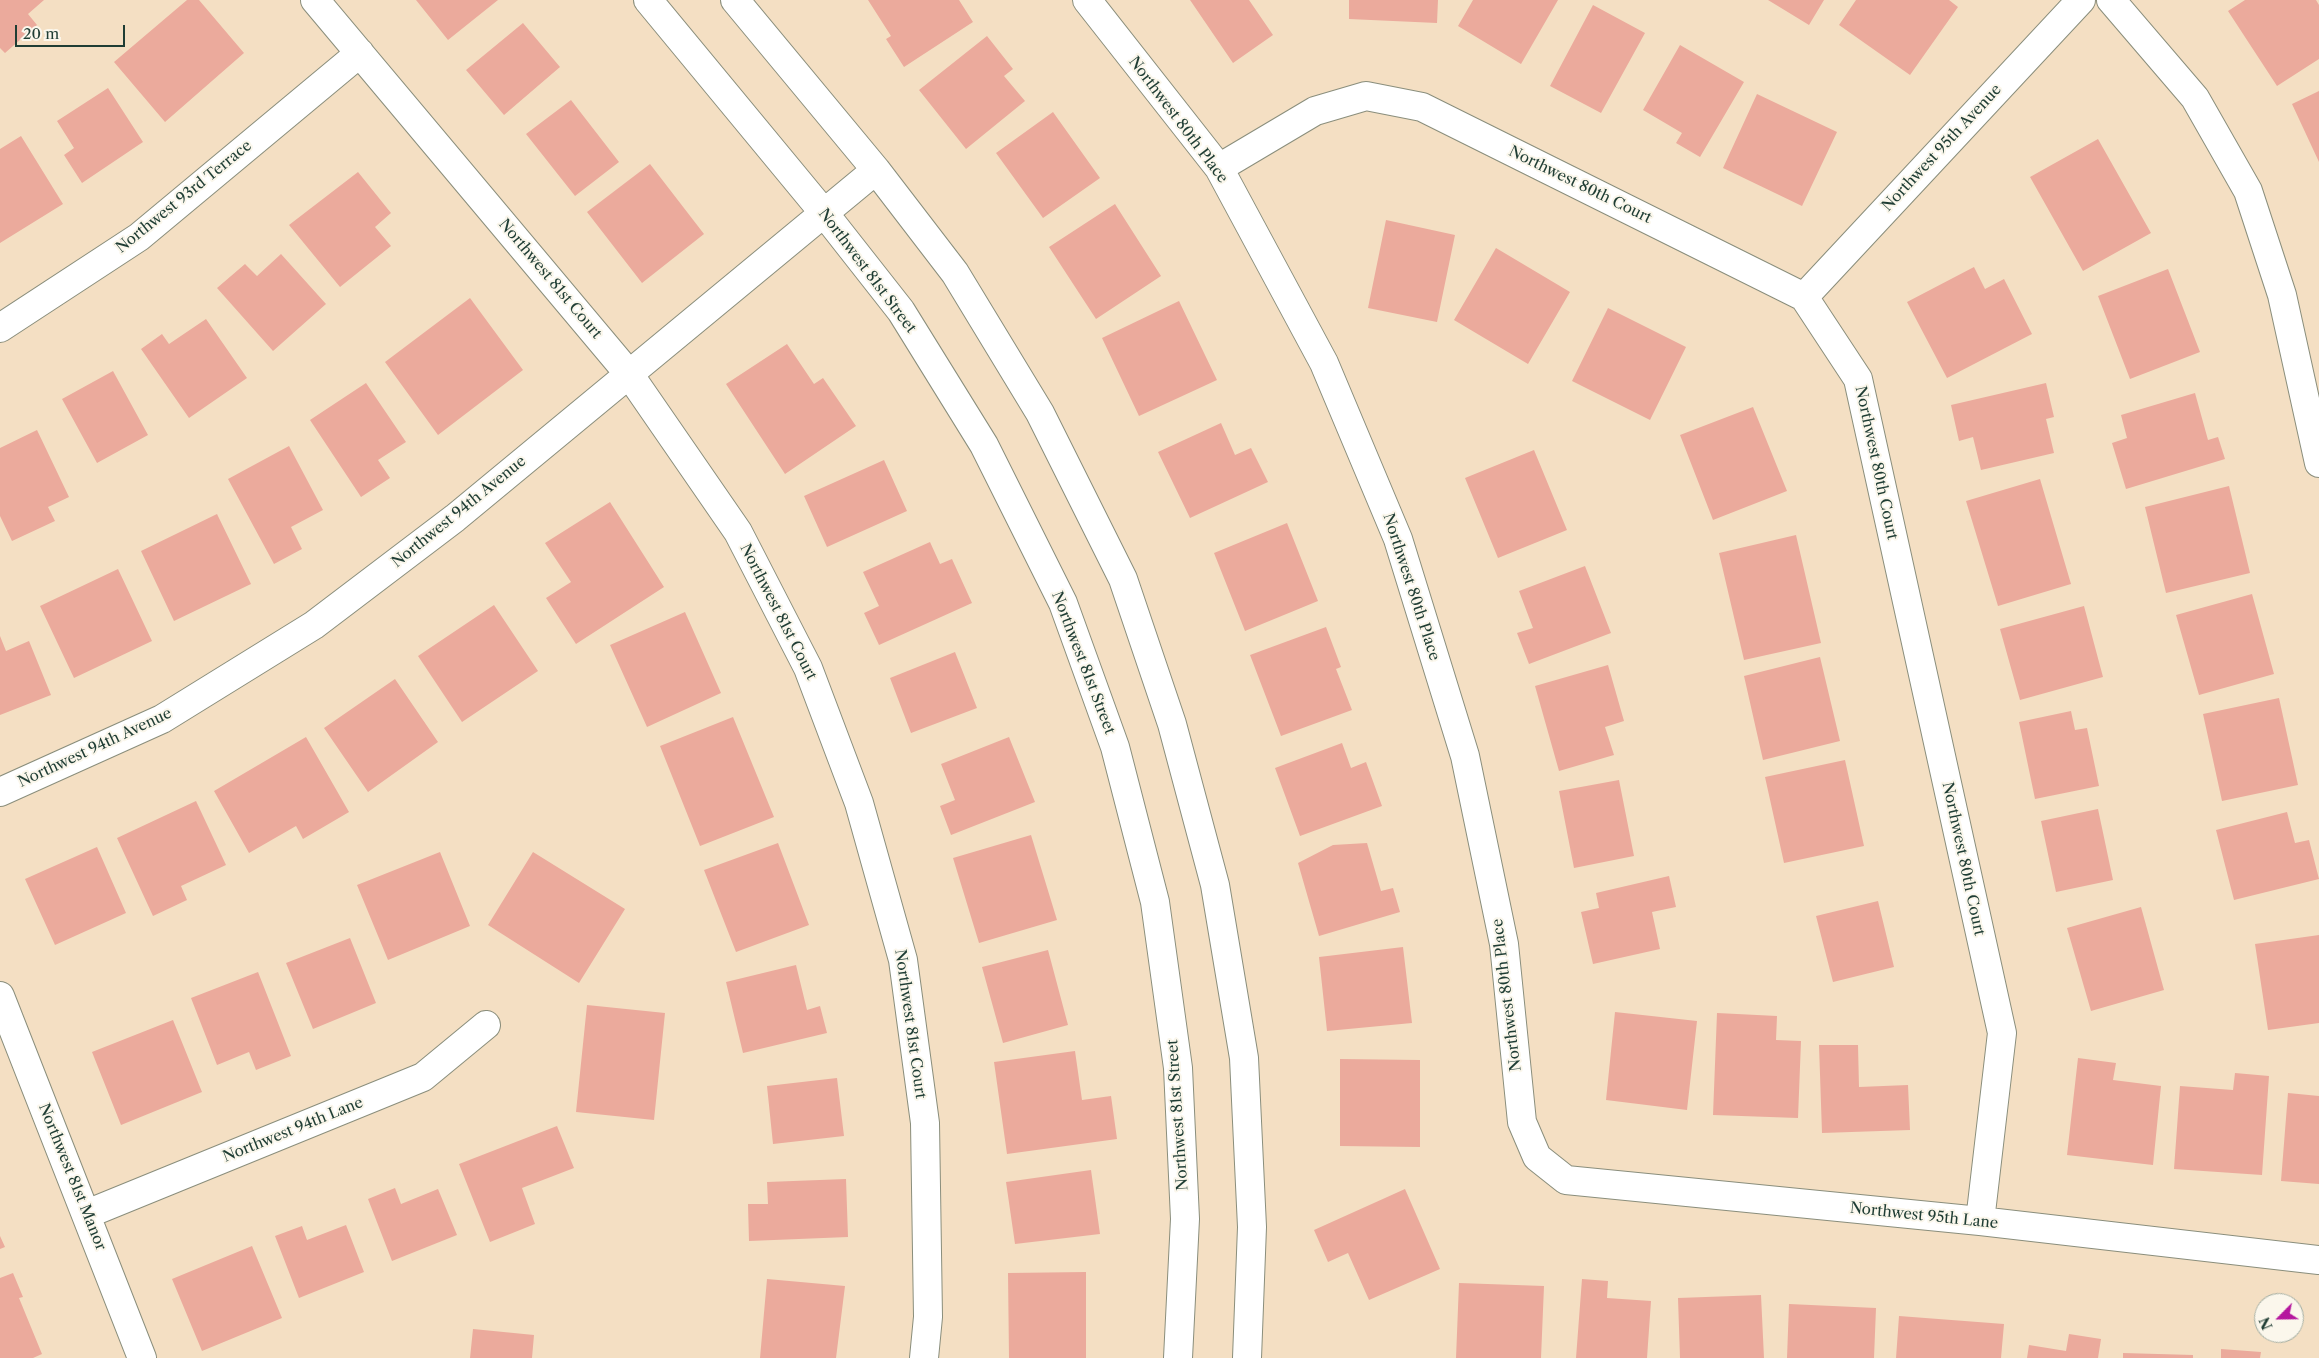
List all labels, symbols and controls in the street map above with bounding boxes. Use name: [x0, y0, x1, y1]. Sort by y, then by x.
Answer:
scale bar: [18, 15, 128, 47]
text: 20 m: [23, 24, 59, 43]
street label: Northwest 80th Place: [1125, 53, 1231, 187]
street label: Northwest 95th Avenue: [1878, 81, 2006, 215]
street label: Northwest 93rd Terrace: [113, 137, 255, 257]
street label: Northwest 80th Court: [1506, 143, 1654, 227]
street label: Northwest 81st Street: [814, 205, 920, 337]
street label: Northwest 81st Court: [495, 216, 605, 342]
street label: Northwest 80th Court: [1851, 384, 1901, 542]
street label: Northwest 94th Avenue: [388, 452, 530, 572]
street label: Northwest 80th Place: [1379, 511, 1443, 663]
street label: Northwest 81st Court: [736, 541, 820, 683]
street label: Northwest 81st Street: [1047, 589, 1119, 737]
street label: Northwest 94th Avenue: [15, 704, 175, 792]
street label: Northwest 80th Court: [1938, 780, 1988, 938]
street label: Northwest 80th Place: [1489, 918, 1525, 1072]
street label: Northwest 81st Court: [891, 948, 929, 1100]
street label: Northwest 81st Street: [1164, 1039, 1192, 1191]
street label: Northwest 94th Lane: [220, 1094, 366, 1166]
street label: Northwest 81st Manor: [34, 1101, 110, 1253]
street label: Northwest 95th Lane: [1849, 1199, 1999, 1233]
north arrow: [2254, 1293, 2304, 1343]
text: N: [2255, 1314, 2277, 1333]

